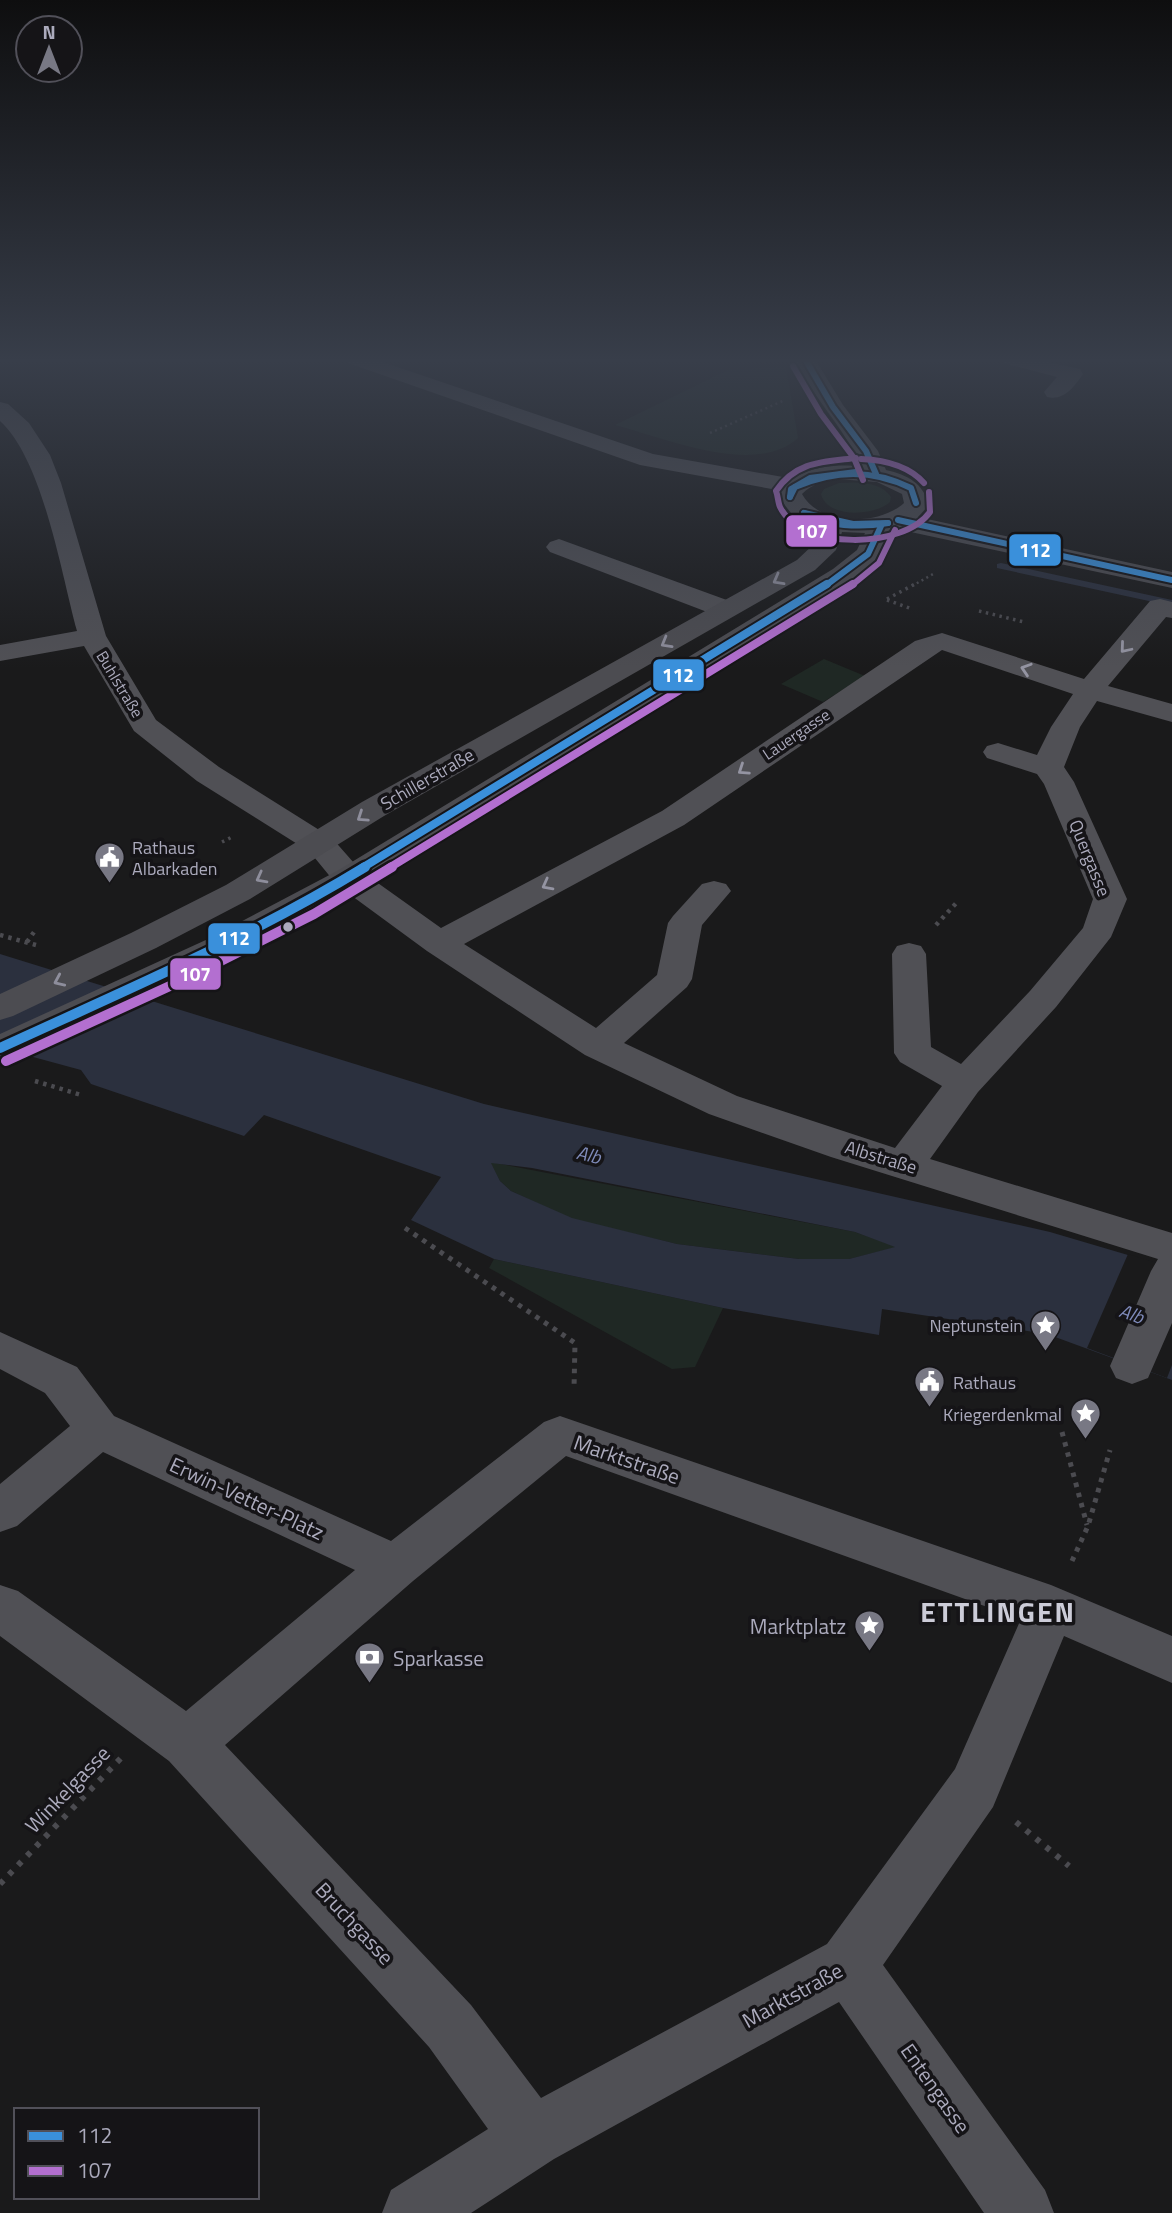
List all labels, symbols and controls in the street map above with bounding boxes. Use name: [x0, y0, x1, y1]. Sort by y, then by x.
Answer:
north arrow: [14, 14, 84, 84]
text: N: [42, 17, 56, 46]
line badge: 107: [785, 514, 838, 548]
text: 107: [796, 516, 828, 545]
line badge: 112: [1008, 533, 1062, 567]
text: 112: [1019, 535, 1051, 564]
one-way arrow: [773, 572, 785, 585]
one-way arrow: [660, 635, 673, 648]
one-way arrow: [1121, 640, 1133, 653]
street label: Buhlstraße: [91, 646, 149, 722]
line badge: 112: [652, 658, 705, 692]
text: 112: [662, 660, 694, 689]
one-way arrow: [1020, 662, 1032, 677]
street label: Lauergasse: [757, 703, 835, 765]
street label: Schillerstraße: [375, 741, 479, 817]
one-way arrow: [738, 762, 751, 774]
one-way arrow: [357, 809, 370, 821]
street label: Quergasse: [1062, 816, 1118, 900]
place label: Rathaus Albarkaden: [132, 834, 217, 882]
public building icon: Rathaus Albarkaden: [92, 840, 126, 884]
one-way arrow: [255, 870, 268, 883]
one-way arrow: [542, 877, 555, 890]
unlabelled marker: [281, 920, 295, 934]
line badge: 112: [207, 922, 261, 955]
text: 112: [218, 923, 250, 952]
line badge: 107: [169, 957, 222, 991]
text: 107: [179, 959, 211, 988]
one-way arrow: [54, 973, 67, 987]
street label: Albstraße: [842, 1133, 920, 1181]
water label: Alb: [574, 1137, 605, 1171]
water label: Alb: [1116, 1295, 1149, 1331]
place icon: Neptunstein: [1029, 1308, 1063, 1352]
place label: Neptunstein: [929, 1312, 1023, 1339]
public building icon: Rathaus: [913, 1365, 947, 1409]
place label: Rathaus: [953, 1369, 1016, 1396]
place icon: Kriegerdenkmal: [1068, 1397, 1102, 1441]
place label: Kriegerdenkmal: [943, 1401, 1062, 1428]
street label: Marktstraße: [570, 1426, 684, 1492]
street label: Erwin-Vetter-Platz: [165, 1448, 329, 1548]
district label: ETTLINGEN: [920, 1590, 1076, 1633]
place icon: Marktplatz: [852, 1609, 886, 1653]
place label: Marktplatz: [750, 1610, 846, 1642]
bank icon: Sparkasse: [353, 1641, 387, 1685]
place label: Sparkasse: [393, 1642, 484, 1674]
street label: Winkelgasse: [17, 1738, 117, 1840]
street label: Bruchgasse: [308, 1874, 402, 1972]
street label: Marktstraße: [736, 1954, 848, 2036]
street label: Entengasse: [893, 2036, 979, 2140]
legend: [14, 2108, 259, 2199]
text: 112: [77, 2119, 112, 2151]
text: 107: [77, 2154, 112, 2186]

